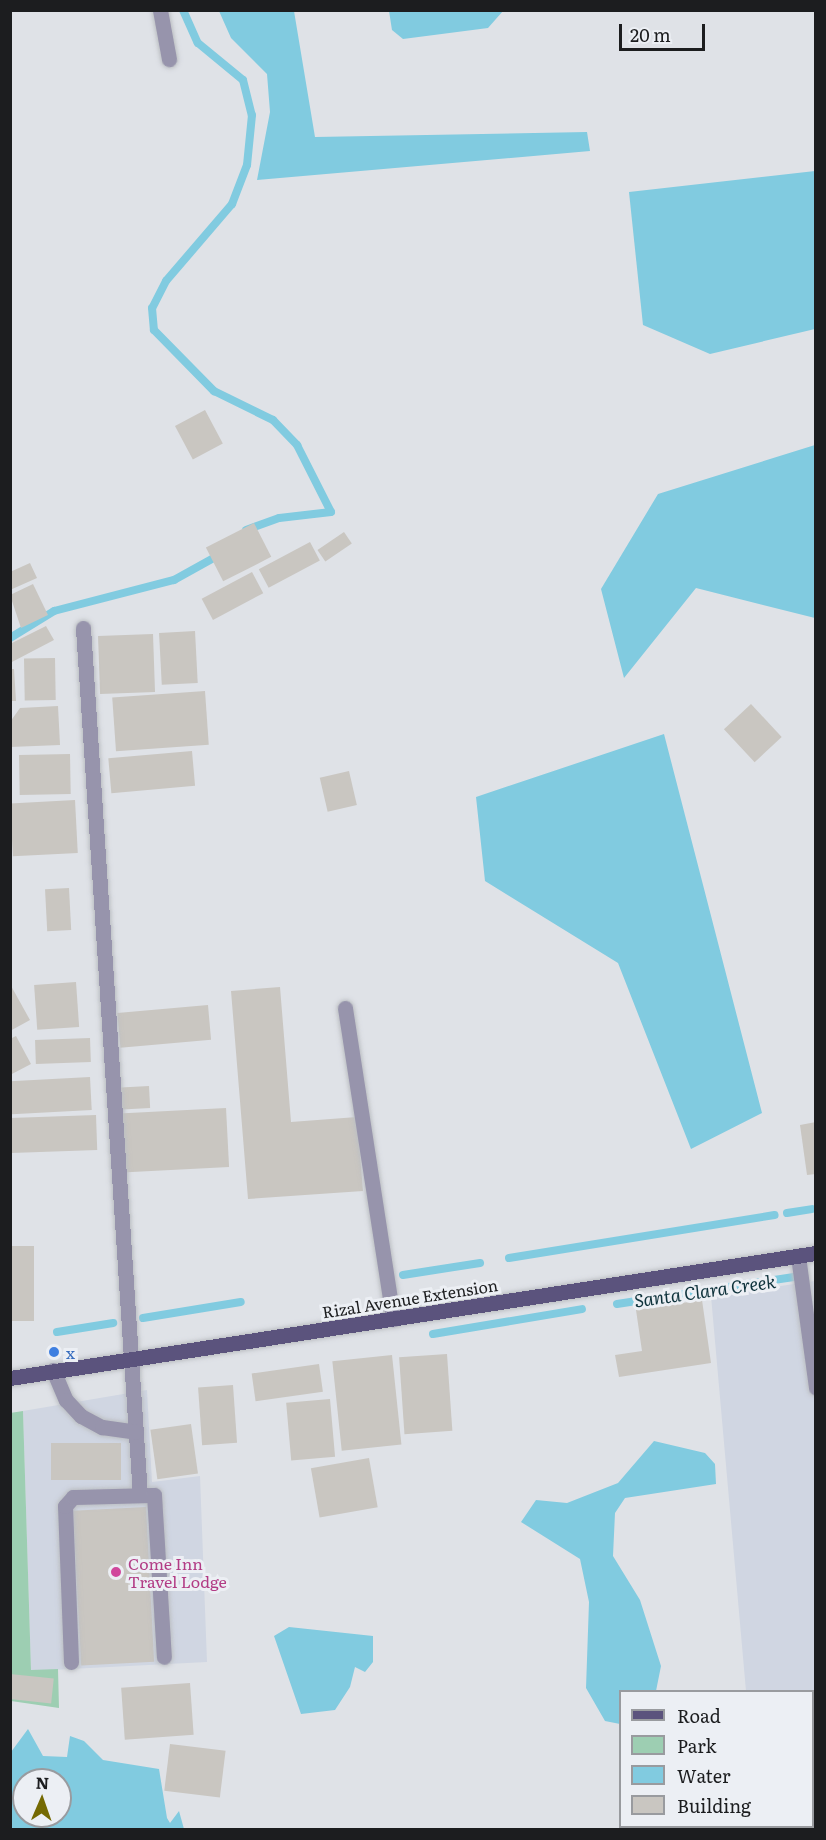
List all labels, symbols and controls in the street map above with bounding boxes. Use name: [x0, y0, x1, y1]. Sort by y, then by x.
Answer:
scale bar: [622, 12, 708, 50]
text: 20 m: [630, 21, 671, 48]
water label: Santa Clara Creek: [633, 1270, 777, 1312]
street label: Rizal Avenue Extension: [321, 1275, 499, 1321]
place label: x: [66, 1342, 75, 1362]
marker: x: [47, 1345, 61, 1359]
place label: Come Inn Travel Lodge: [128, 1553, 227, 1591]
marker: Come Inn Travel Lodge: [109, 1565, 123, 1579]
legend: [619, 1690, 814, 1828]
text: Road: [677, 1702, 721, 1729]
text: Park: [677, 1732, 716, 1759]
text: Water: [677, 1762, 730, 1789]
north arrow: [12, 1768, 72, 1828]
text: N: [35, 1770, 50, 1794]
text: Building: [677, 1792, 751, 1819]

